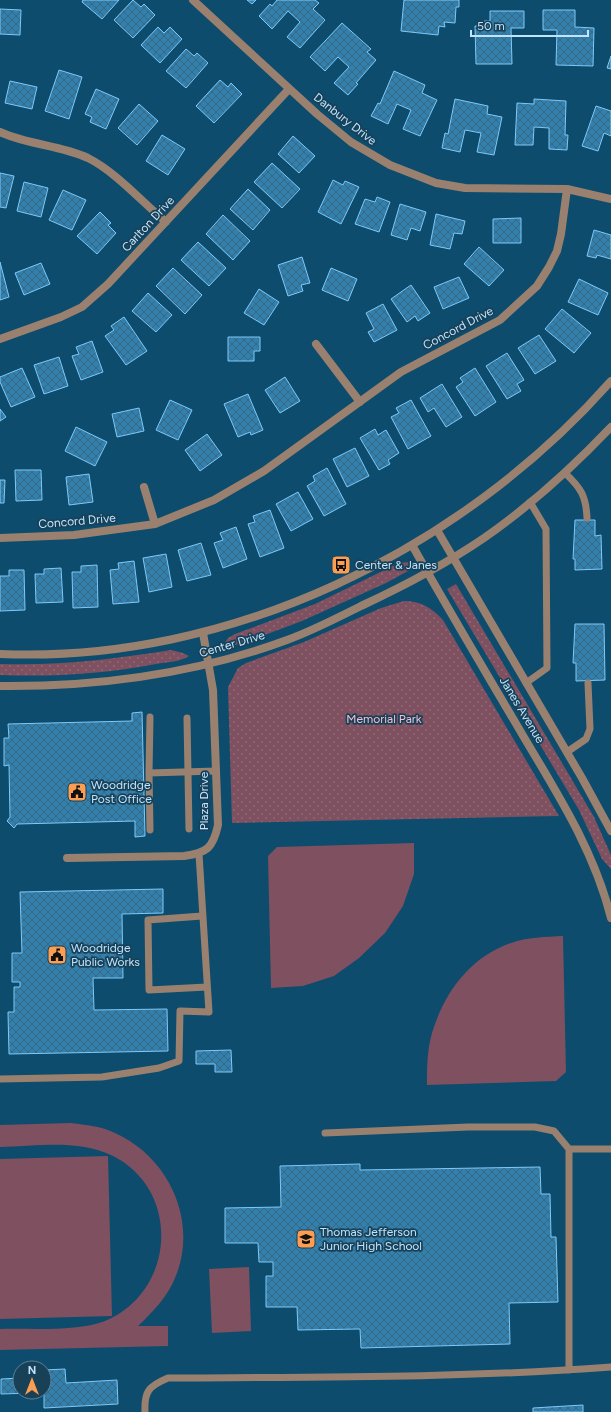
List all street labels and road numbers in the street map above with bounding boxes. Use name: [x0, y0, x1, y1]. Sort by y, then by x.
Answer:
street label: Danbury Drive: [311, 90, 380, 148]
street label: Carlton Drive: [119, 193, 177, 254]
street label: Concord Drive: [420, 303, 496, 352]
street label: Concord Drive: [38, 511, 117, 531]
street label: Center Drive: [198, 628, 267, 660]
street label: Janes Avenue: [497, 674, 547, 746]
street label: Plaza Drive: [197, 771, 211, 830]

